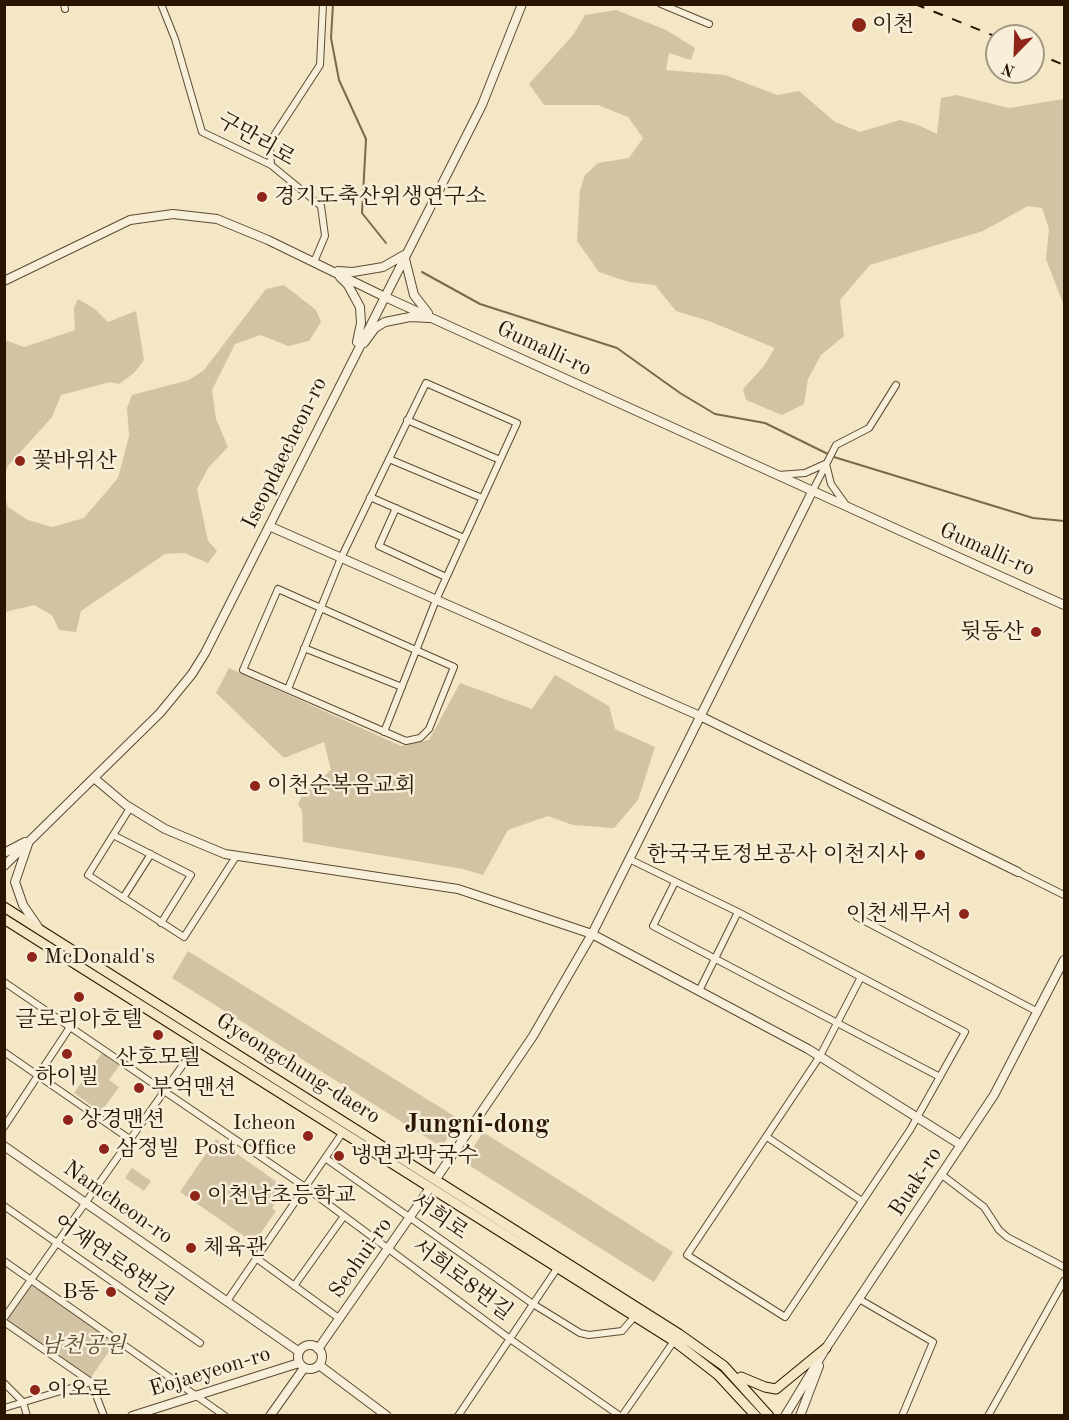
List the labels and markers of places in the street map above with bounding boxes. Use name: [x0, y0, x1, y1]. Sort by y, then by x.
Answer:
place label: 이천: [872, 12, 915, 38]
marker: 이천: [850, 16, 868, 34]
place label: 경기도축산위생연구소: [274, 184, 487, 210]
marker: 경기도축산위생연구소: [255, 190, 269, 204]
place label: 꽃바위산: [32, 448, 117, 474]
marker: 꽃바위산: [13, 454, 27, 468]
place label: 뒷동산: [960, 619, 1024, 645]
marker: 뒷동산: [1029, 625, 1043, 639]
place label: 이천순복음교회: [267, 773, 416, 799]
marker: 이천순복음교회: [248, 779, 262, 793]
place label: 한국국토정보공사 이천지사: [647, 842, 908, 868]
marker: 한국국토정보공사 이천지사: [913, 848, 927, 862]
place label: 이천세무서: [846, 901, 952, 927]
marker: 이천세무서: [957, 907, 971, 921]
place label: McDonald's: [44, 944, 155, 970]
marker: McDonald's: [25, 950, 39, 964]
marker: 글로리아호텔: [72, 990, 86, 1004]
place label: 글로리아호텔: [15, 1007, 143, 1033]
marker: 산호모텔: [151, 1028, 165, 1042]
place label: 산호모텔: [115, 1045, 201, 1071]
marker: 하이빌: [60, 1047, 74, 1061]
place label: 하이빌: [35, 1064, 99, 1090]
place label: 부억맨션: [151, 1075, 236, 1101]
marker: 부억맨션: [132, 1081, 146, 1095]
place label: 상경맨션: [80, 1107, 165, 1133]
place label: Icheon Post Office: [194, 1110, 296, 1162]
marker: 상경맨션: [61, 1113, 75, 1127]
marker: Icheon Post Office: [301, 1129, 315, 1143]
place label: 삼정빌: [116, 1136, 180, 1162]
marker: 삼정빌: [97, 1142, 111, 1156]
place label: 냉면과막국수: [351, 1143, 479, 1169]
marker: 냉면과막국수: [332, 1149, 346, 1163]
place label: 이천남초등학교: [207, 1183, 356, 1209]
marker: 이천남초등학교: [188, 1189, 202, 1203]
place label: 체육관: [203, 1235, 267, 1261]
marker: 체육관: [184, 1241, 198, 1255]
place label: B동: [63, 1279, 99, 1305]
marker: B동: [104, 1285, 118, 1299]
place label: 이오로: [47, 1377, 111, 1403]
marker: 이오로: [28, 1383, 42, 1397]

